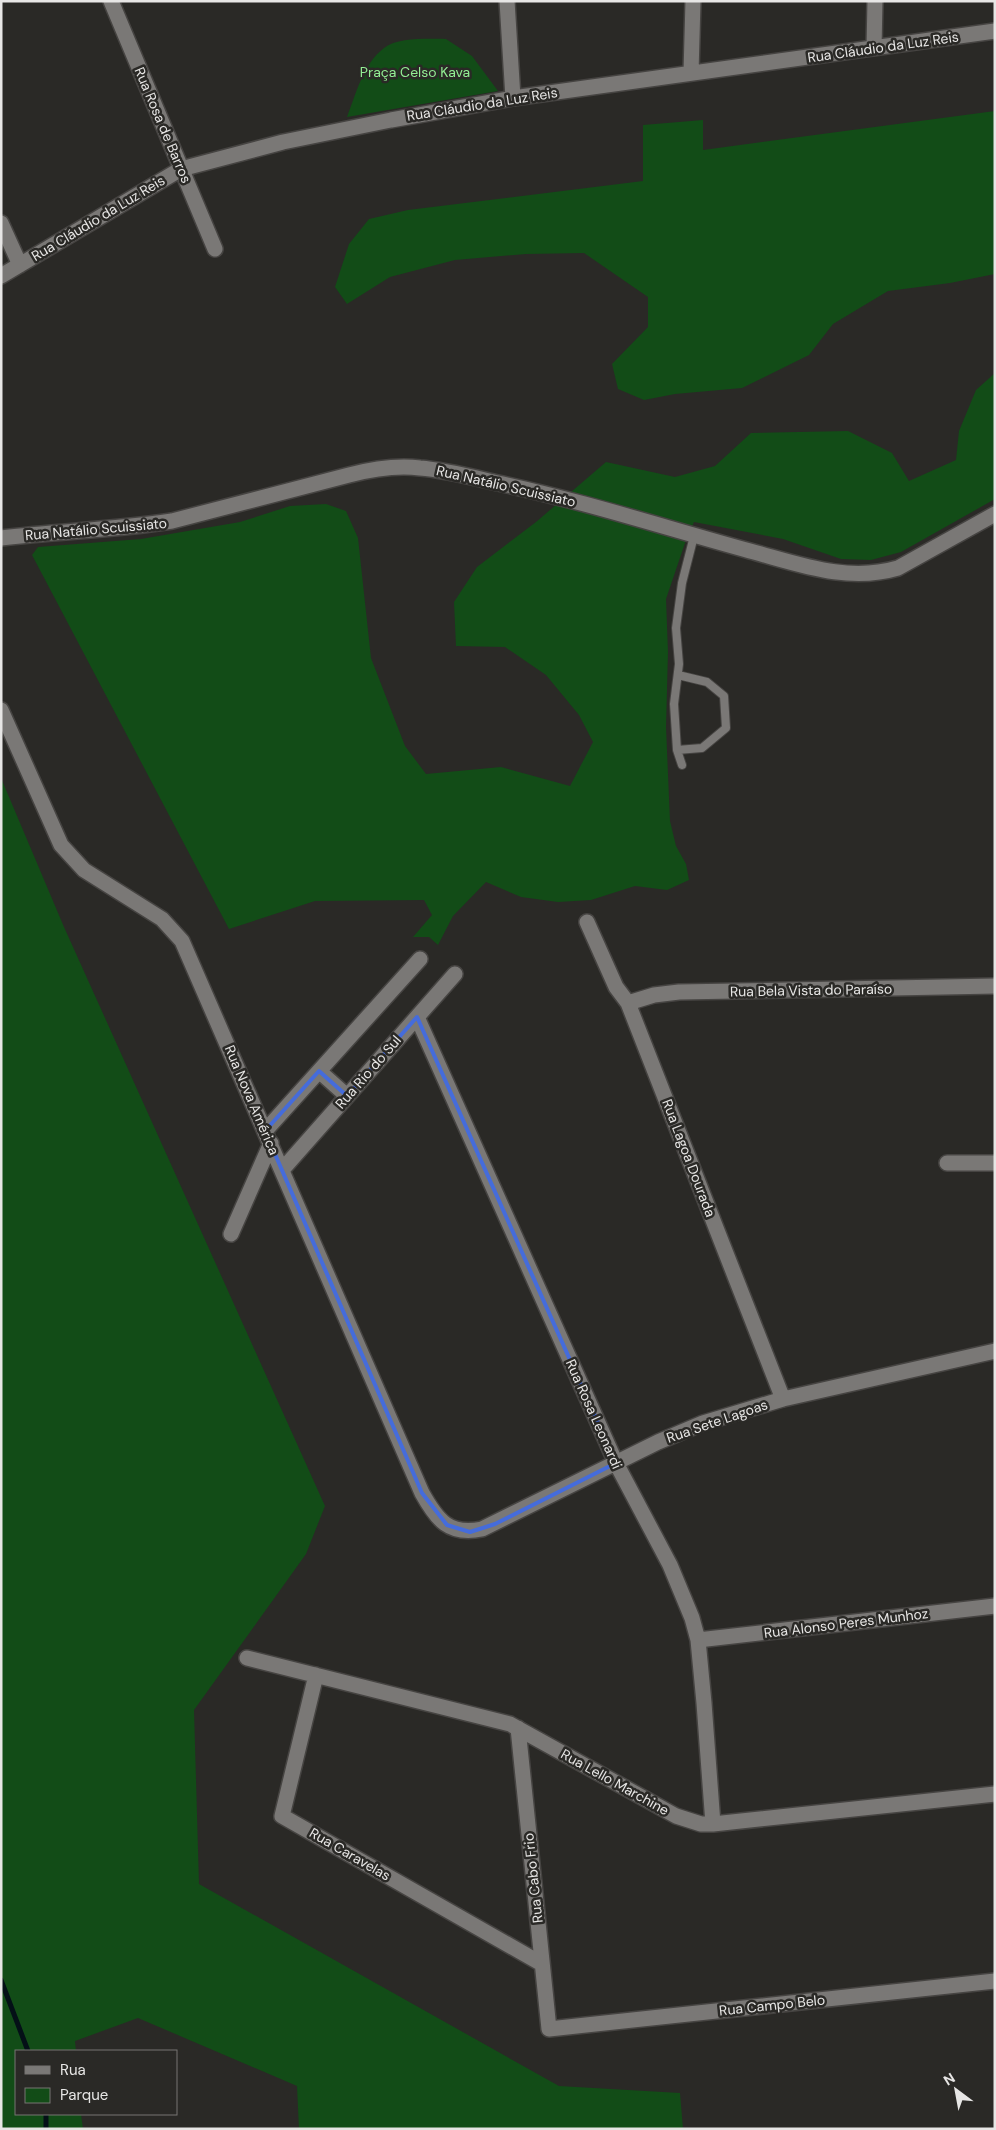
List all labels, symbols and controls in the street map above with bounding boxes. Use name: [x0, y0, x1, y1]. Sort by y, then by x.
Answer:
street label: Rua Cláudio da Luz Reis: [806, 27, 960, 67]
park label: Praça Celso Kava: [360, 63, 470, 81]
street label: Rua Rosa de Barros: [130, 64, 196, 186]
street label: Rua Cláudio da Luz Reis: [405, 83, 559, 125]
street label: Rua Cláudio da Luz Reis: [28, 171, 168, 265]
street label: Rua Natálio Scuissiato: [435, 461, 577, 511]
street label: Rua Natálio Scuissiato: [24, 514, 168, 544]
street label: Rua Bela Vista do Paraíso: [730, 980, 892, 1000]
street label: Rua Rio do Sul: [331, 1032, 405, 1112]
street label: Rua Nova América: [221, 1042, 283, 1158]
street label: Rua Lagoa Dourada: [658, 1096, 720, 1220]
street label: Rua Rosa Leonardi: [562, 1356, 626, 1472]
street label: Rua Sete Lagoas: [664, 1395, 770, 1447]
street label: Rua Alonso Peres Munhoz: [763, 1604, 929, 1642]
street label: Rua Lello Marchine: [558, 1745, 672, 1819]
street label: Rua Caravelas: [306, 1824, 394, 1884]
street label: Rua Cabo Frio: [519, 1832, 547, 1924]
street label: Rua Campo Belo: [718, 1990, 826, 2020]
legend: [15, 2050, 178, 2115]
text: Rua: [60, 2060, 86, 2080]
north arrow: [931, 2065, 981, 2115]
text: N: [940, 2069, 958, 2089]
text: Parque: [60, 2085, 108, 2105]

